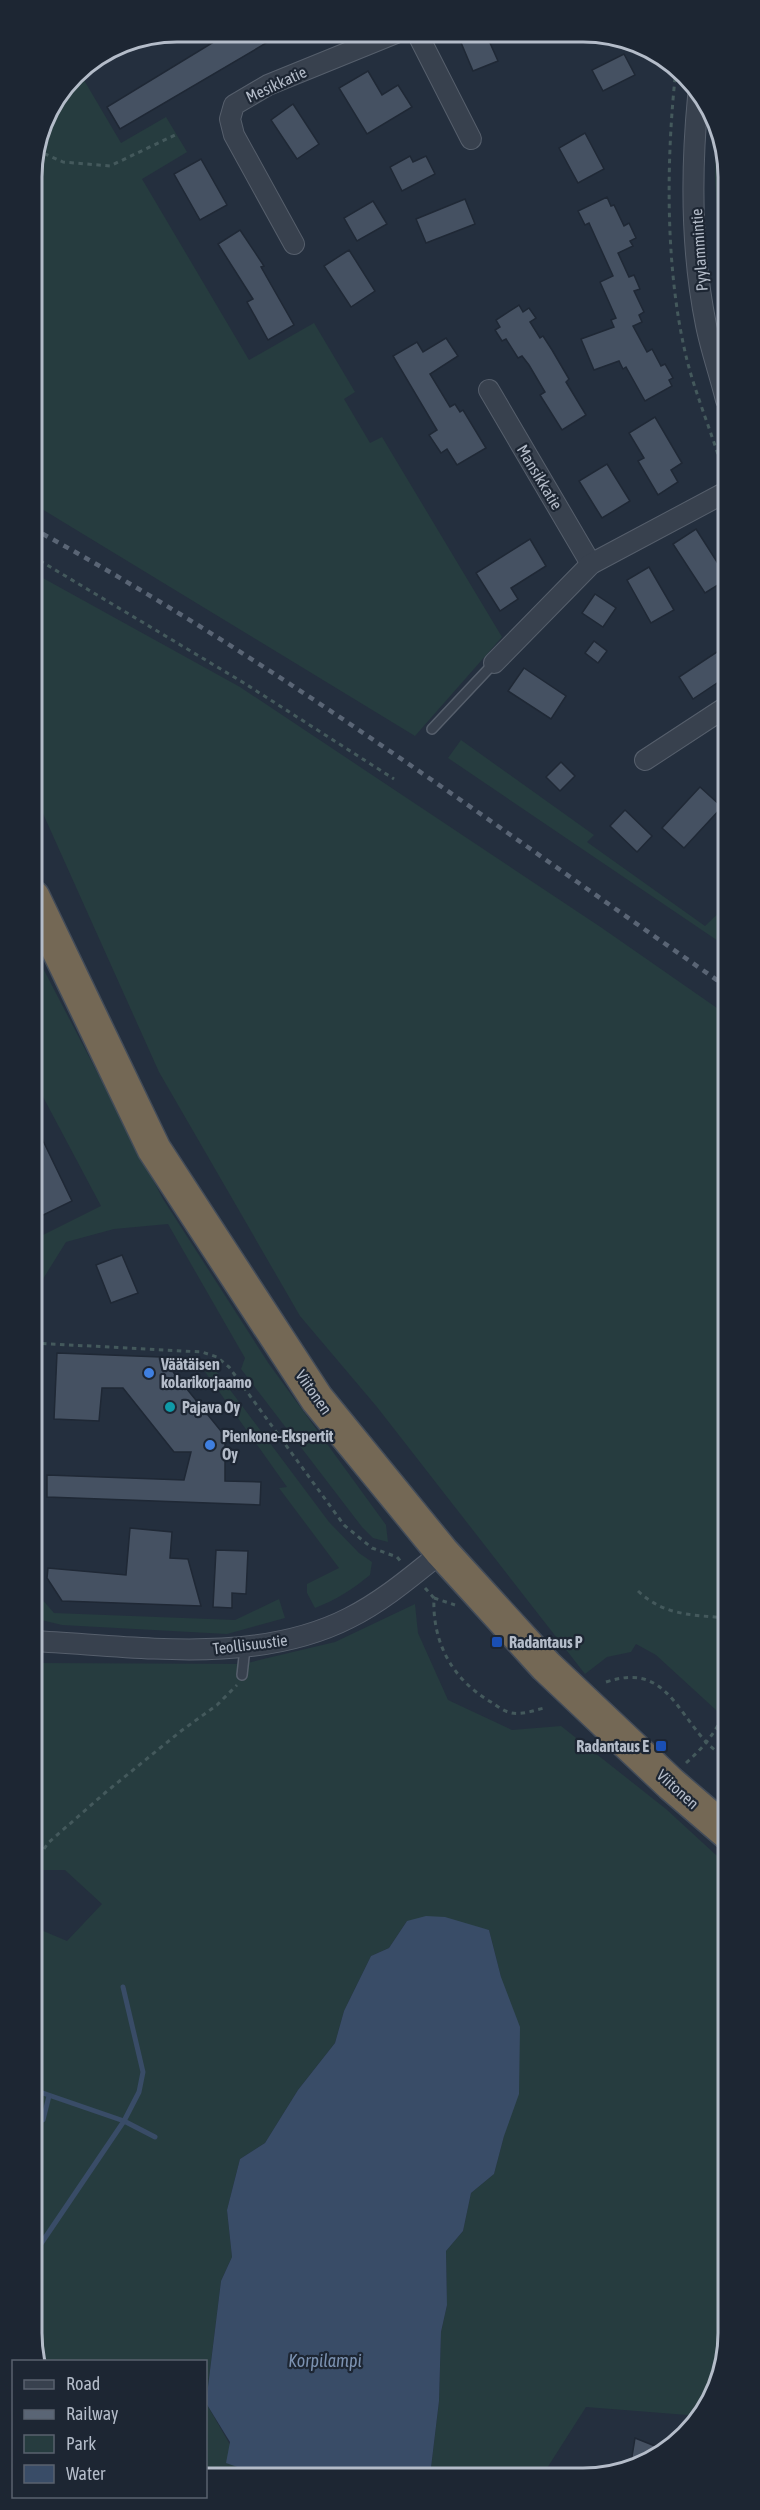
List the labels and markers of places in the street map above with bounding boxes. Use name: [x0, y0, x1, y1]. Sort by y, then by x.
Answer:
place label: Väätäisen kolarikorjaamo: [160, 1355, 252, 1391]
marker: Väätäisen kolarikorjaamo: [142, 1366, 156, 1380]
place label: Pajava Oy: [182, 1398, 240, 1416]
marker: Pajava Oy: [163, 1400, 177, 1414]
place label: Pienkone-Ekspertit Oy: [222, 1427, 334, 1463]
marker: Pienkone-Ekspertit Oy: [203, 1438, 217, 1452]
place label: Radantaus P: [509, 1633, 583, 1651]
marker: Radantaus P: [490, 1635, 504, 1649]
place label: Radantaus E: [576, 1737, 649, 1755]
marker: Radantaus E: [654, 1739, 668, 1753]

